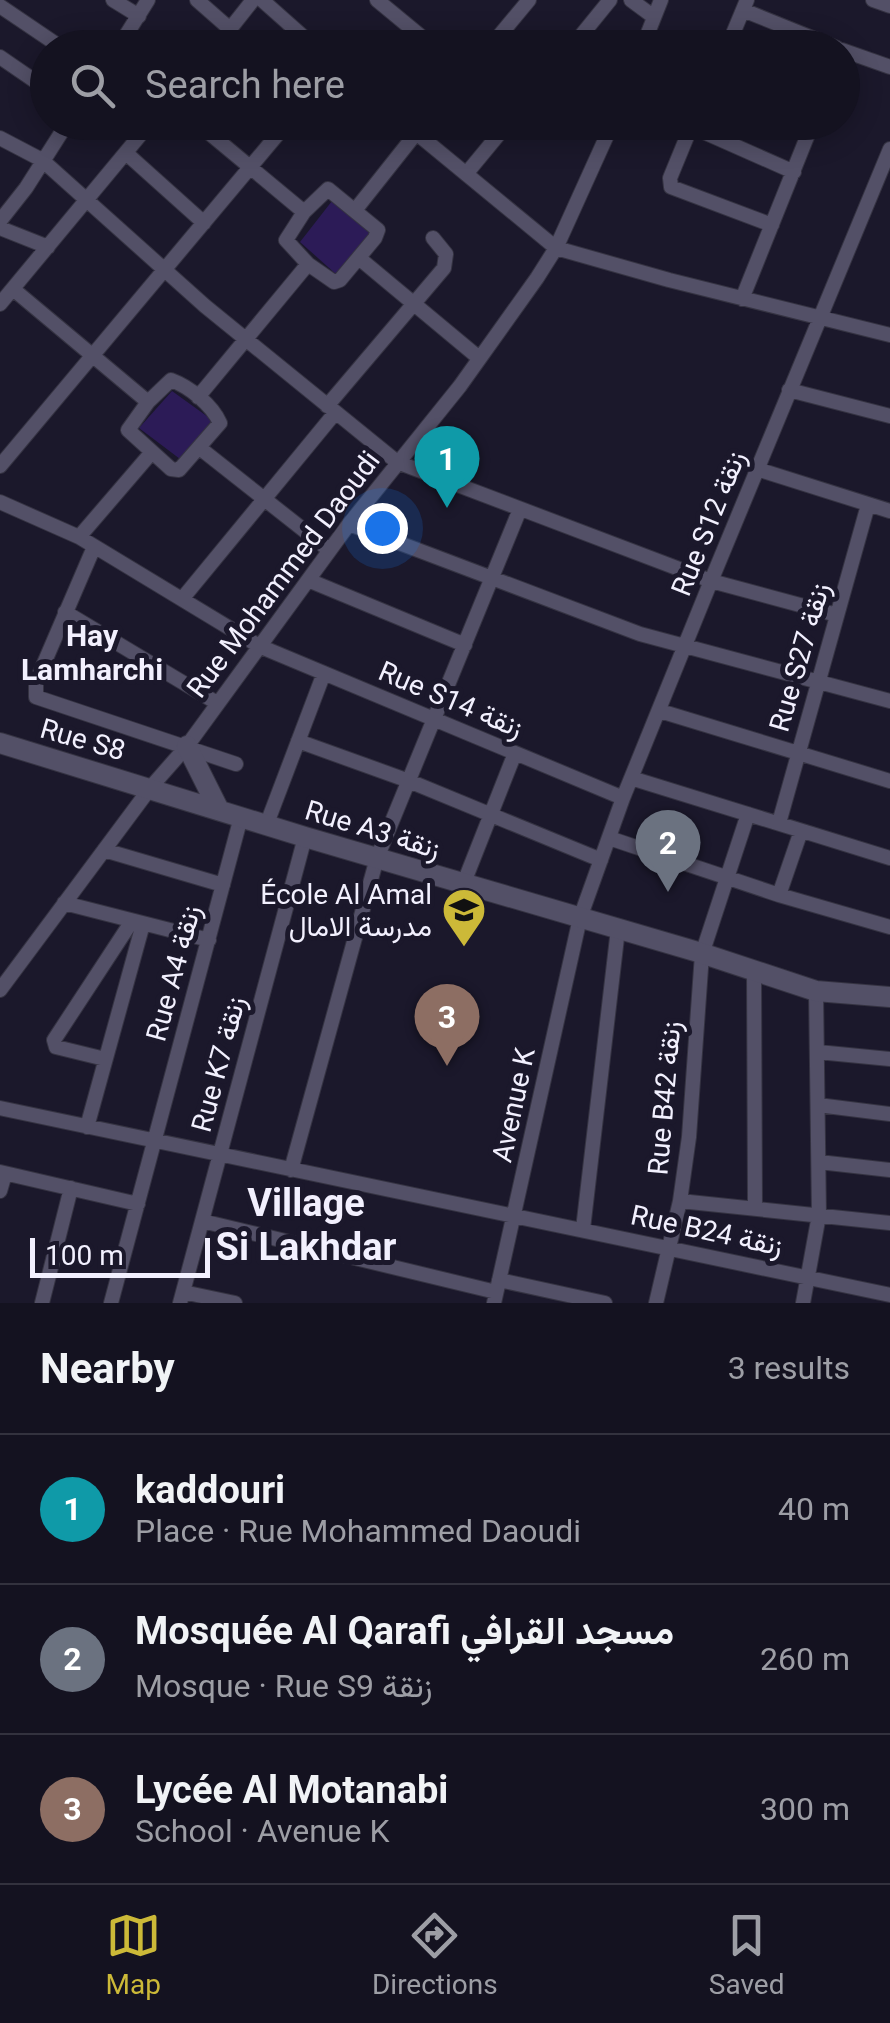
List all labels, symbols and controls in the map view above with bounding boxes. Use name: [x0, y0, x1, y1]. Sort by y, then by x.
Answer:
search box: [30, 30, 860, 140]
icon: search: [65, 58, 120, 113]
text: Search here: [145, 63, 345, 107]
pin: 1: [414, 426, 480, 508]
street label: Rue Mohammed Daoudi: [180, 445, 387, 704]
street label: Rue S12 زنقة: [664, 446, 753, 601]
your location: [357, 503, 408, 554]
street label: Rue S27 زنقة: [762, 579, 837, 736]
district label: Hay Lamharchi: [21, 618, 163, 687]
street label: Rue S14 زنقة: [373, 654, 528, 746]
street label: Rue S8: [37, 712, 129, 767]
street label: Rue A3 زنقة: [301, 793, 444, 867]
pin: 2: [636, 810, 700, 892]
place label: École Al Amal مدرسة الامال: [260, 878, 432, 944]
school or university icon: École Al Amal مدرسة الامال: [441, 887, 487, 948]
street label: Rue A4 زنقة: [139, 901, 208, 1045]
pin: 3: [414, 984, 480, 1066]
street label: Rue K7 زنقة: [185, 993, 253, 1136]
street label: Rue B42 زنقة: [641, 1020, 689, 1177]
street label: Avenue K: [485, 1044, 542, 1165]
district label: Village Si Lakhdar: [215, 1181, 397, 1269]
street label: Rue B24 زنقة: [628, 1198, 786, 1264]
scale bar: [30, 1233, 210, 1278]
text: 100 m: [45, 1239, 124, 1272]
text: Nearby: [40, 1344, 175, 1393]
text: 3 results: [728, 1349, 850, 1387]
text: kaddouri: [135, 1468, 285, 1512]
text: 1: [63, 1490, 82, 1528]
text: 40 m: [778, 1490, 850, 1528]
text: Place · Rue Mohammed Daoudi: [135, 1512, 581, 1550]
text: Mosquée Al Qarafi مسجد القرافي: [135, 1609, 674, 1653]
text: 2: [63, 1640, 82, 1678]
text: 260 m: [760, 1640, 850, 1678]
text: Mosque · Rue S9 زنقة: [135, 1667, 432, 1705]
text: Lycée Al Motanabi: [135, 1768, 448, 1812]
text: 3: [63, 1790, 82, 1828]
text: 300 m: [760, 1790, 850, 1828]
text: School · Avenue K: [135, 1812, 390, 1850]
tab: Map: [106, 1908, 161, 2001]
tab: Directions: [372, 1908, 498, 2001]
tab: Saved: [709, 1908, 784, 2001]

